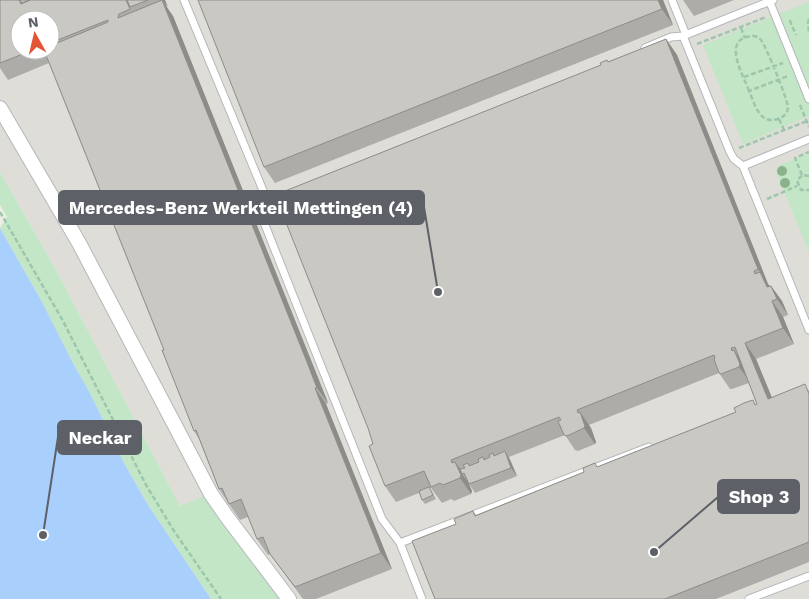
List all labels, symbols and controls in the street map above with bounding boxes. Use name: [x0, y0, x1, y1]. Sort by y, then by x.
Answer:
north arrow: [10, 10, 60, 60]
text: N: [27, 13, 39, 31]
callout: Mercedes-Benz Werkteil Mettingen (4): [59, 191, 424, 224]
text: Mercedes-Benz Werkteil Mettingen (4): [69, 197, 413, 218]
callout: Neckar: [58, 421, 141, 454]
text: Neckar: [68, 427, 132, 448]
callout: Shop 3: [718, 480, 799, 513]
text: Shop 3: [729, 486, 789, 507]

